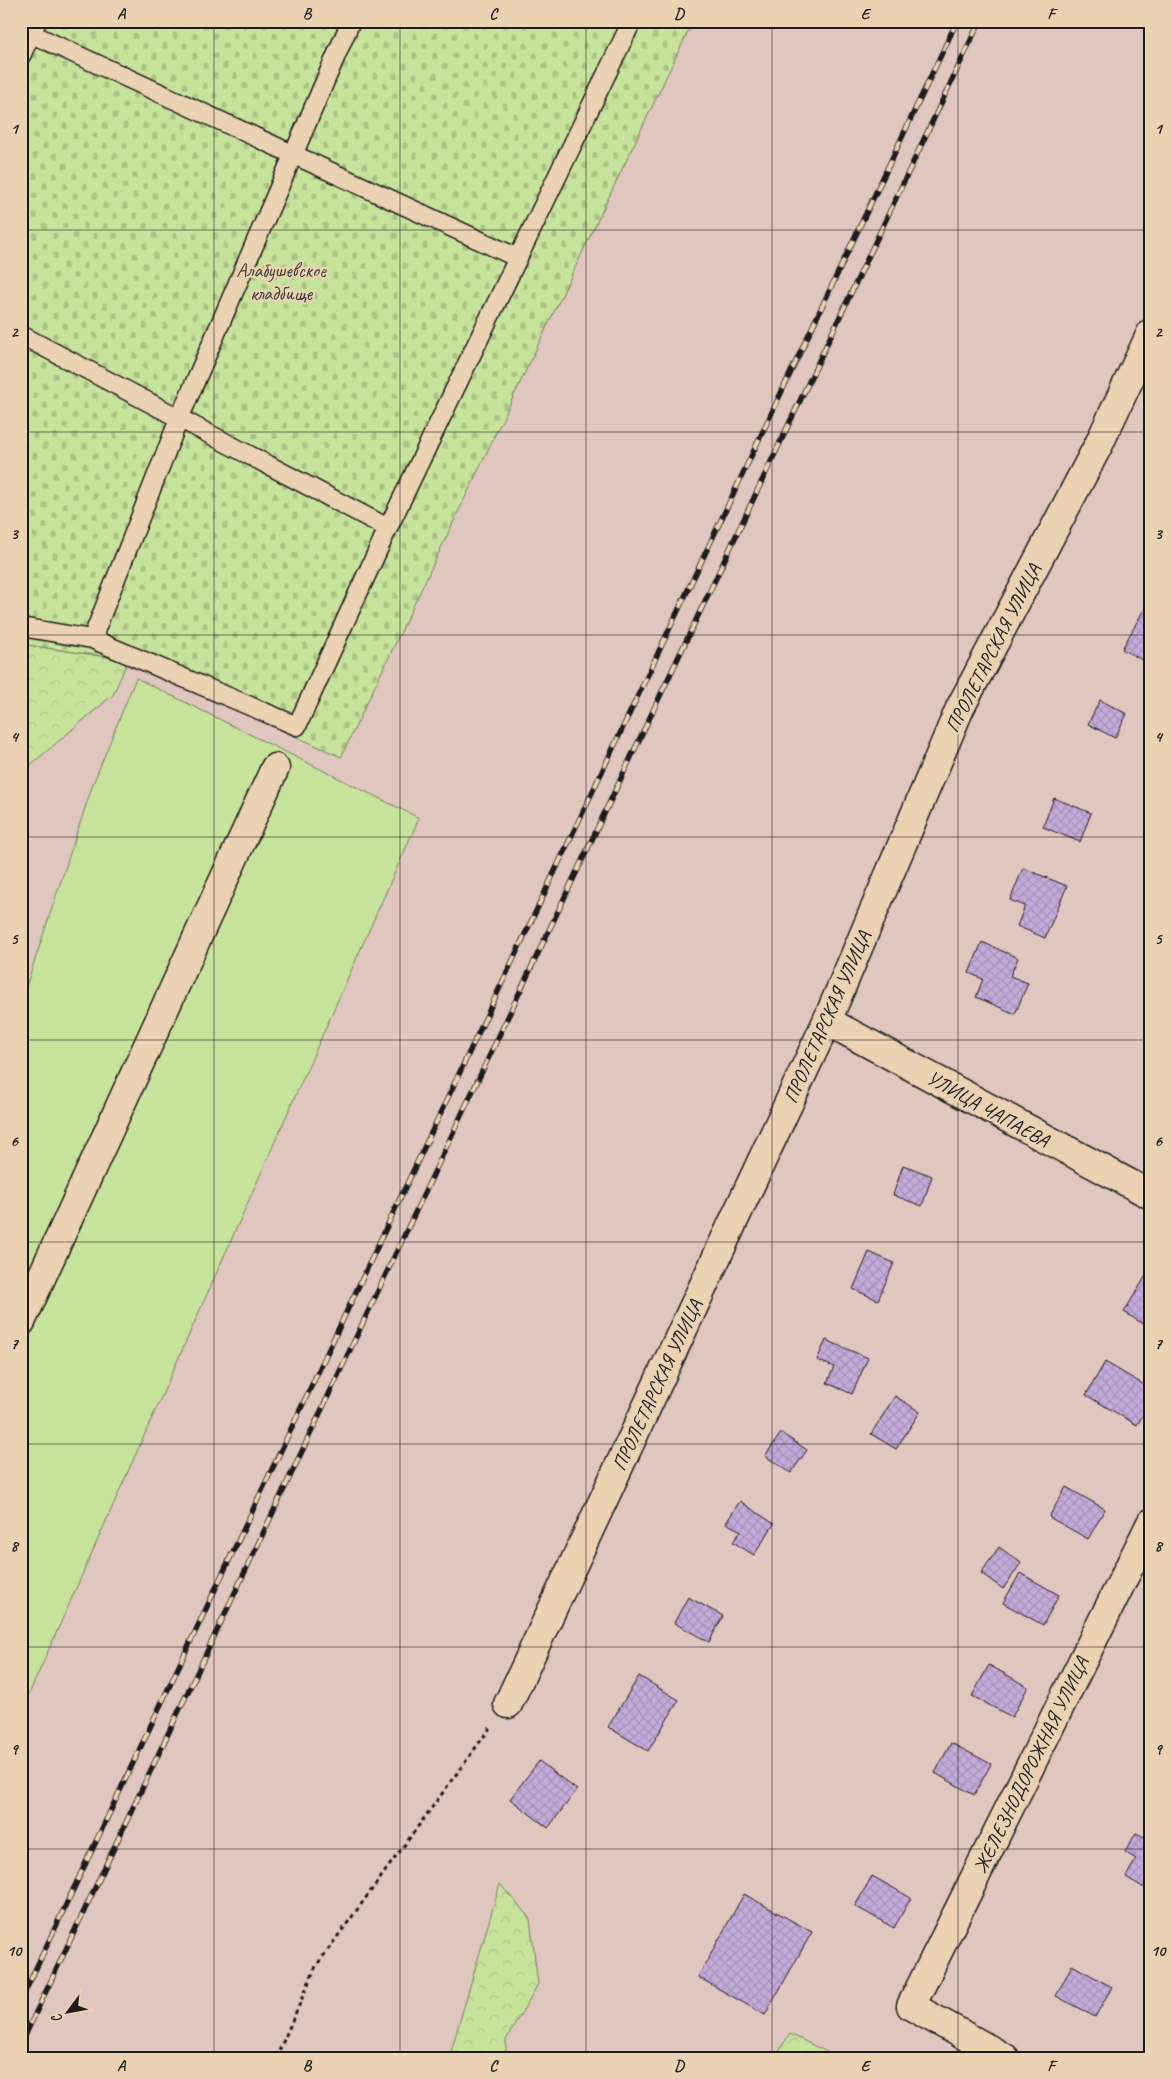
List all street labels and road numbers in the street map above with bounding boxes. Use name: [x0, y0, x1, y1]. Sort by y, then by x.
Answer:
street label: ПРОЛЕТАРСКАЯ УЛИЦА: [940, 559, 1047, 736]
street label: ПРОЛЕТАРСКАЯ УЛИЦА: [778, 926, 877, 1107]
street label: УЛИЦА ЧАПАЕВА: [922, 1065, 1054, 1153]
street label: ПРОЛЕТАРСКАЯ УЛИЦА: [606, 1295, 708, 1474]
street label: ЖЕЛЕЗНОДОРОЖНАЯ УЛИЦА: [968, 1652, 1095, 1877]

